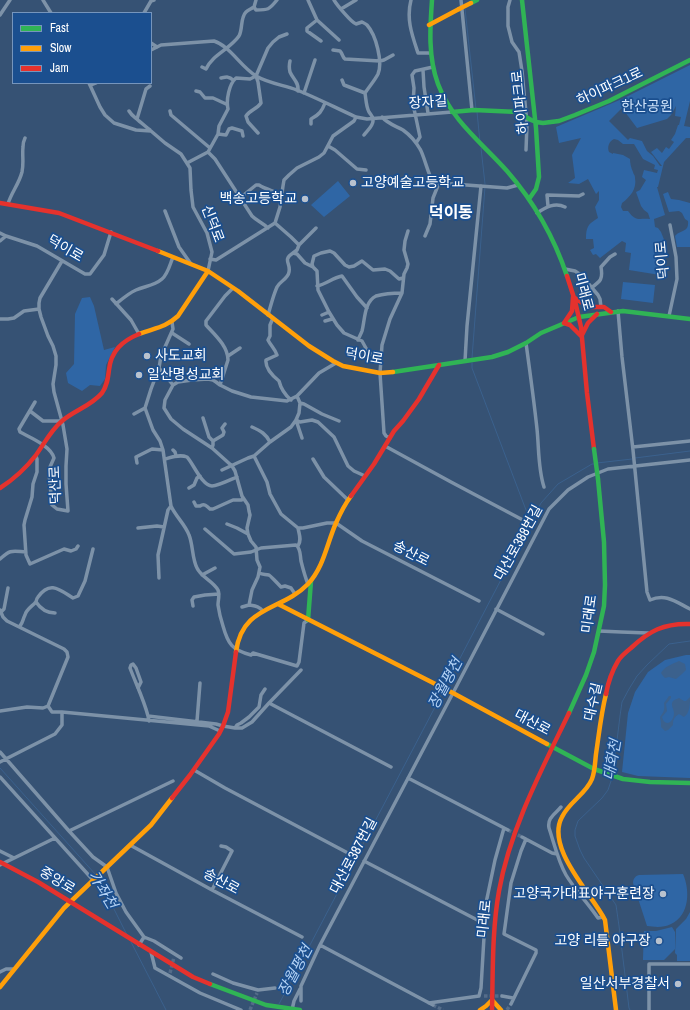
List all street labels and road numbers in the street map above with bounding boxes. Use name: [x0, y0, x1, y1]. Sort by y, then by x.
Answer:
street label: 하이파크1로: [574, 64, 646, 110]
street label: 하이파크로: [509, 69, 533, 135]
street label: 장자길: [408, 93, 448, 113]
street label: 신덕로: [197, 203, 227, 245]
street label: 덕이로: [44, 232, 86, 266]
street label: 덕이로: [653, 240, 673, 280]
street label: 미래로: [570, 271, 596, 313]
street label: 덕이로: [344, 345, 384, 369]
street label: 덕산로: [47, 465, 65, 505]
street label: 대산로388번길: [491, 502, 547, 584]
street label: 송산로: [390, 538, 432, 570]
street label: 미래로: [579, 594, 601, 634]
street label: 대수길: [581, 681, 607, 723]
street label: 대산로: [511, 707, 553, 739]
street label: 대산로387번길: [327, 815, 381, 897]
street label: 중앙로: [36, 864, 78, 898]
street label: 송산로: [200, 866, 242, 898]
street label: 미래로: [475, 899, 495, 939]

